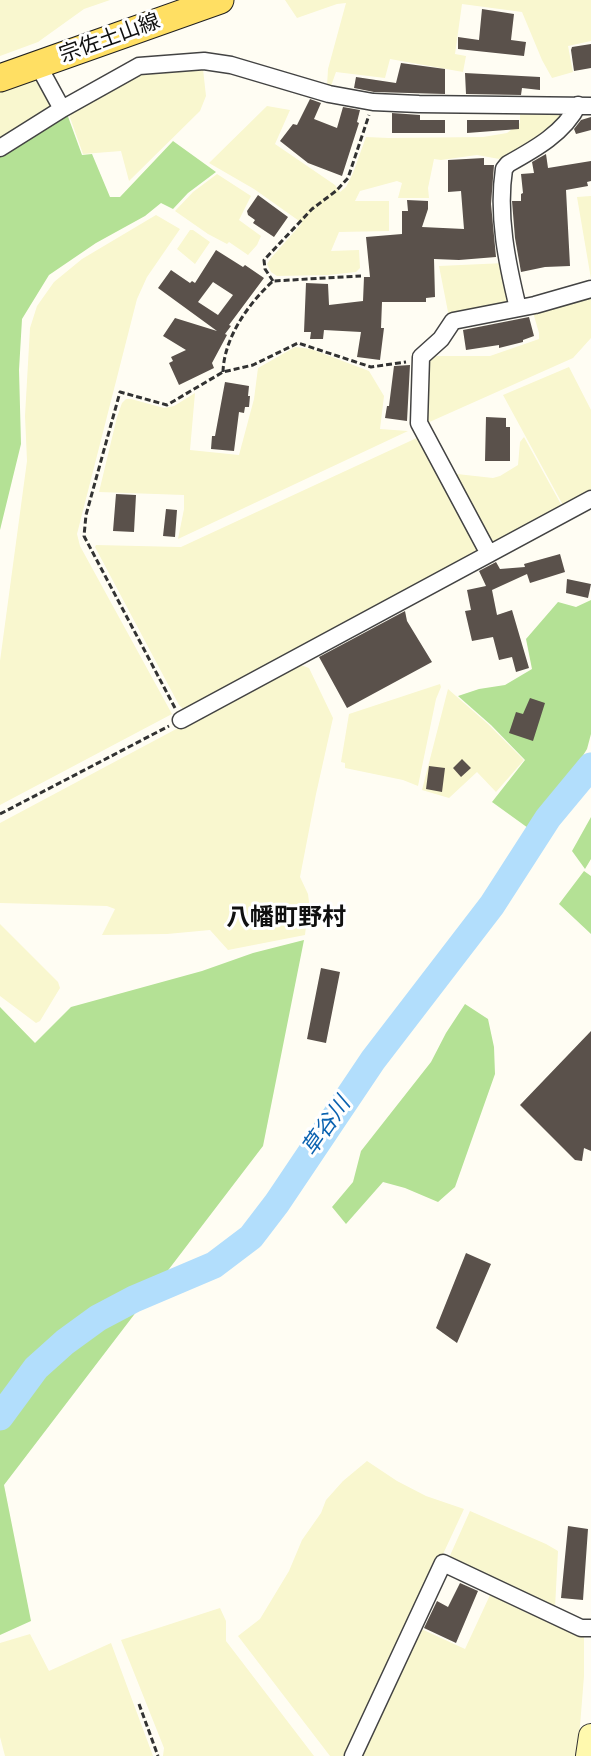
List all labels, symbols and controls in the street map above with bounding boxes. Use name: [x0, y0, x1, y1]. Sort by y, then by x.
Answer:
street label: 宗佐土山線: [56, 9, 164, 69]
district label: 八幡町野村: [226, 905, 346, 933]
water label: 草谷川: [297, 1092, 357, 1162]

